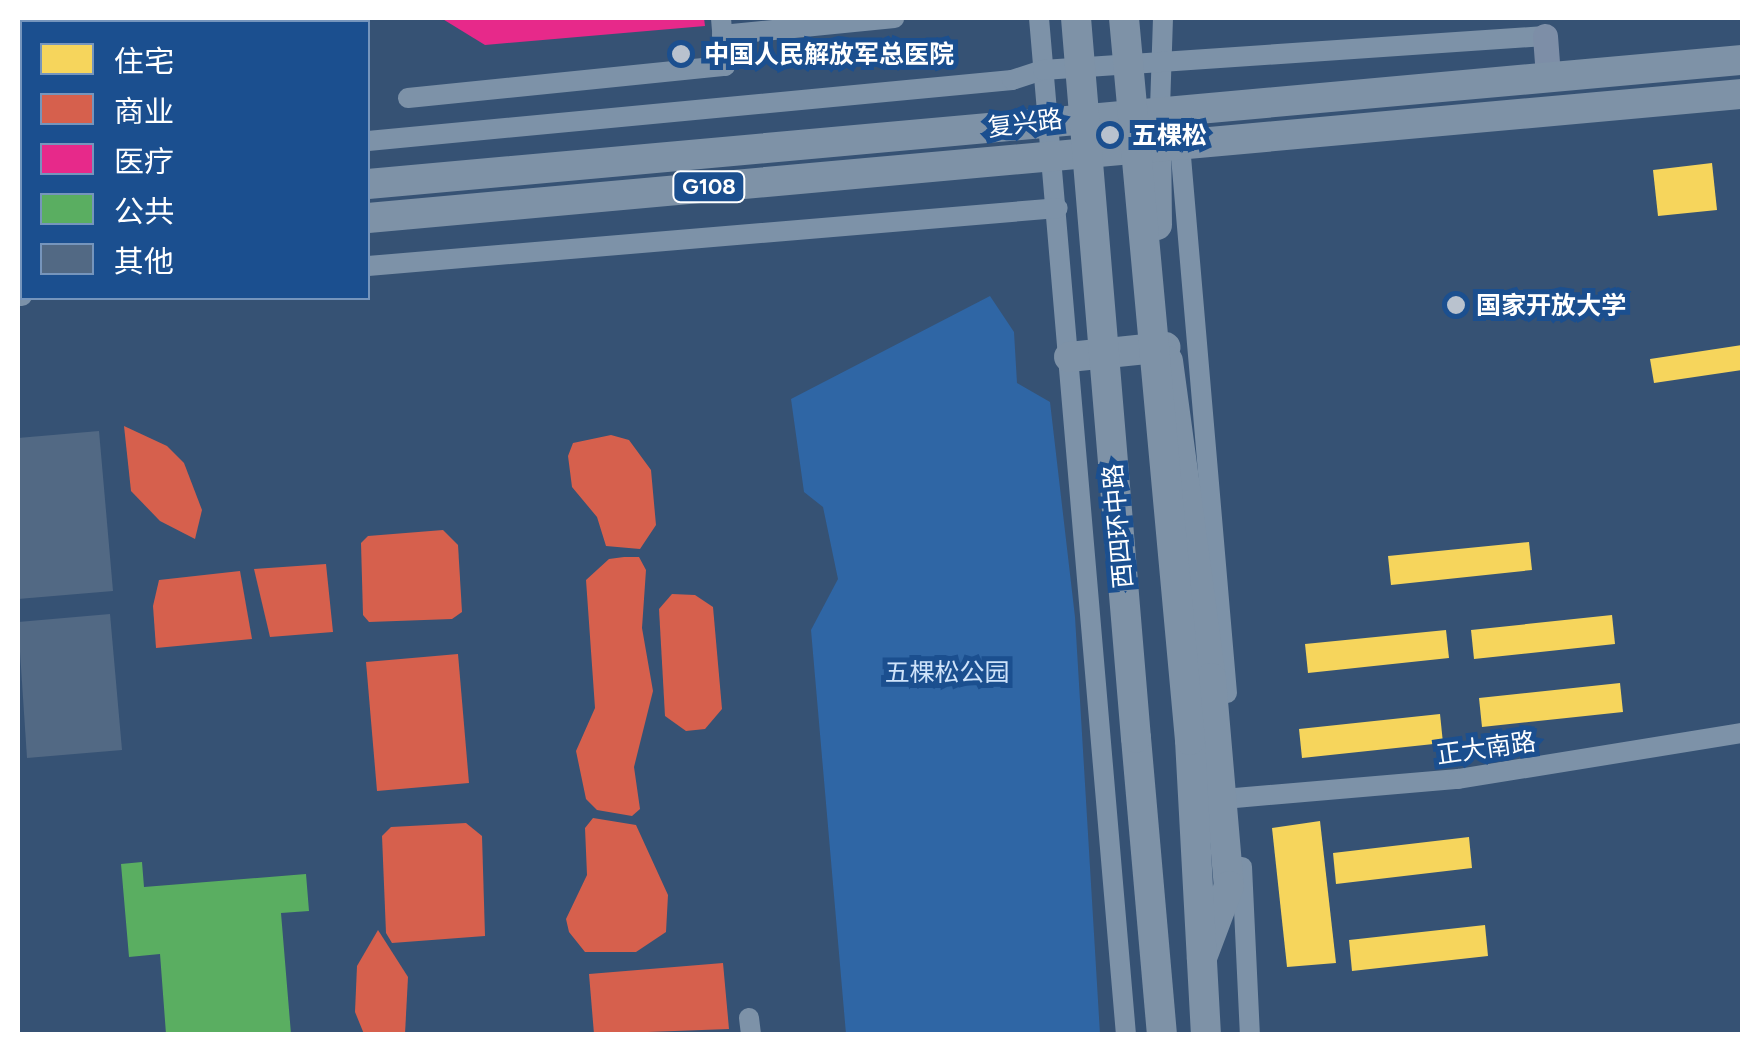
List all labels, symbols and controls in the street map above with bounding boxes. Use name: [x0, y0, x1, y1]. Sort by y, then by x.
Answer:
legend: [20, 20, 370, 300]
place label: 中国人民解放军总医院: [704, 39, 954, 69]
marker: 中国人民解放军总医院: [668, 41, 694, 67]
text: 住宅: [114, 43, 174, 80]
text: 商业: [114, 93, 174, 130]
street label: 复兴路: [986, 104, 1064, 142]
place label: 五棵松: [1132, 120, 1207, 150]
marker: 五棵松: [1097, 122, 1123, 148]
text: 医疗: [114, 143, 174, 180]
road number: G108: [672, 170, 746, 204]
text: 公共: [114, 193, 174, 230]
text: 其他: [114, 243, 174, 280]
place label: 国家开放大学: [1476, 290, 1626, 320]
marker: 国家开放大学: [1445, 294, 1467, 316]
street label: 西四环中路: [1098, 462, 1138, 590]
park label: 五棵松公园: [885, 657, 1009, 687]
street label: 正大南路: [1434, 726, 1538, 770]

